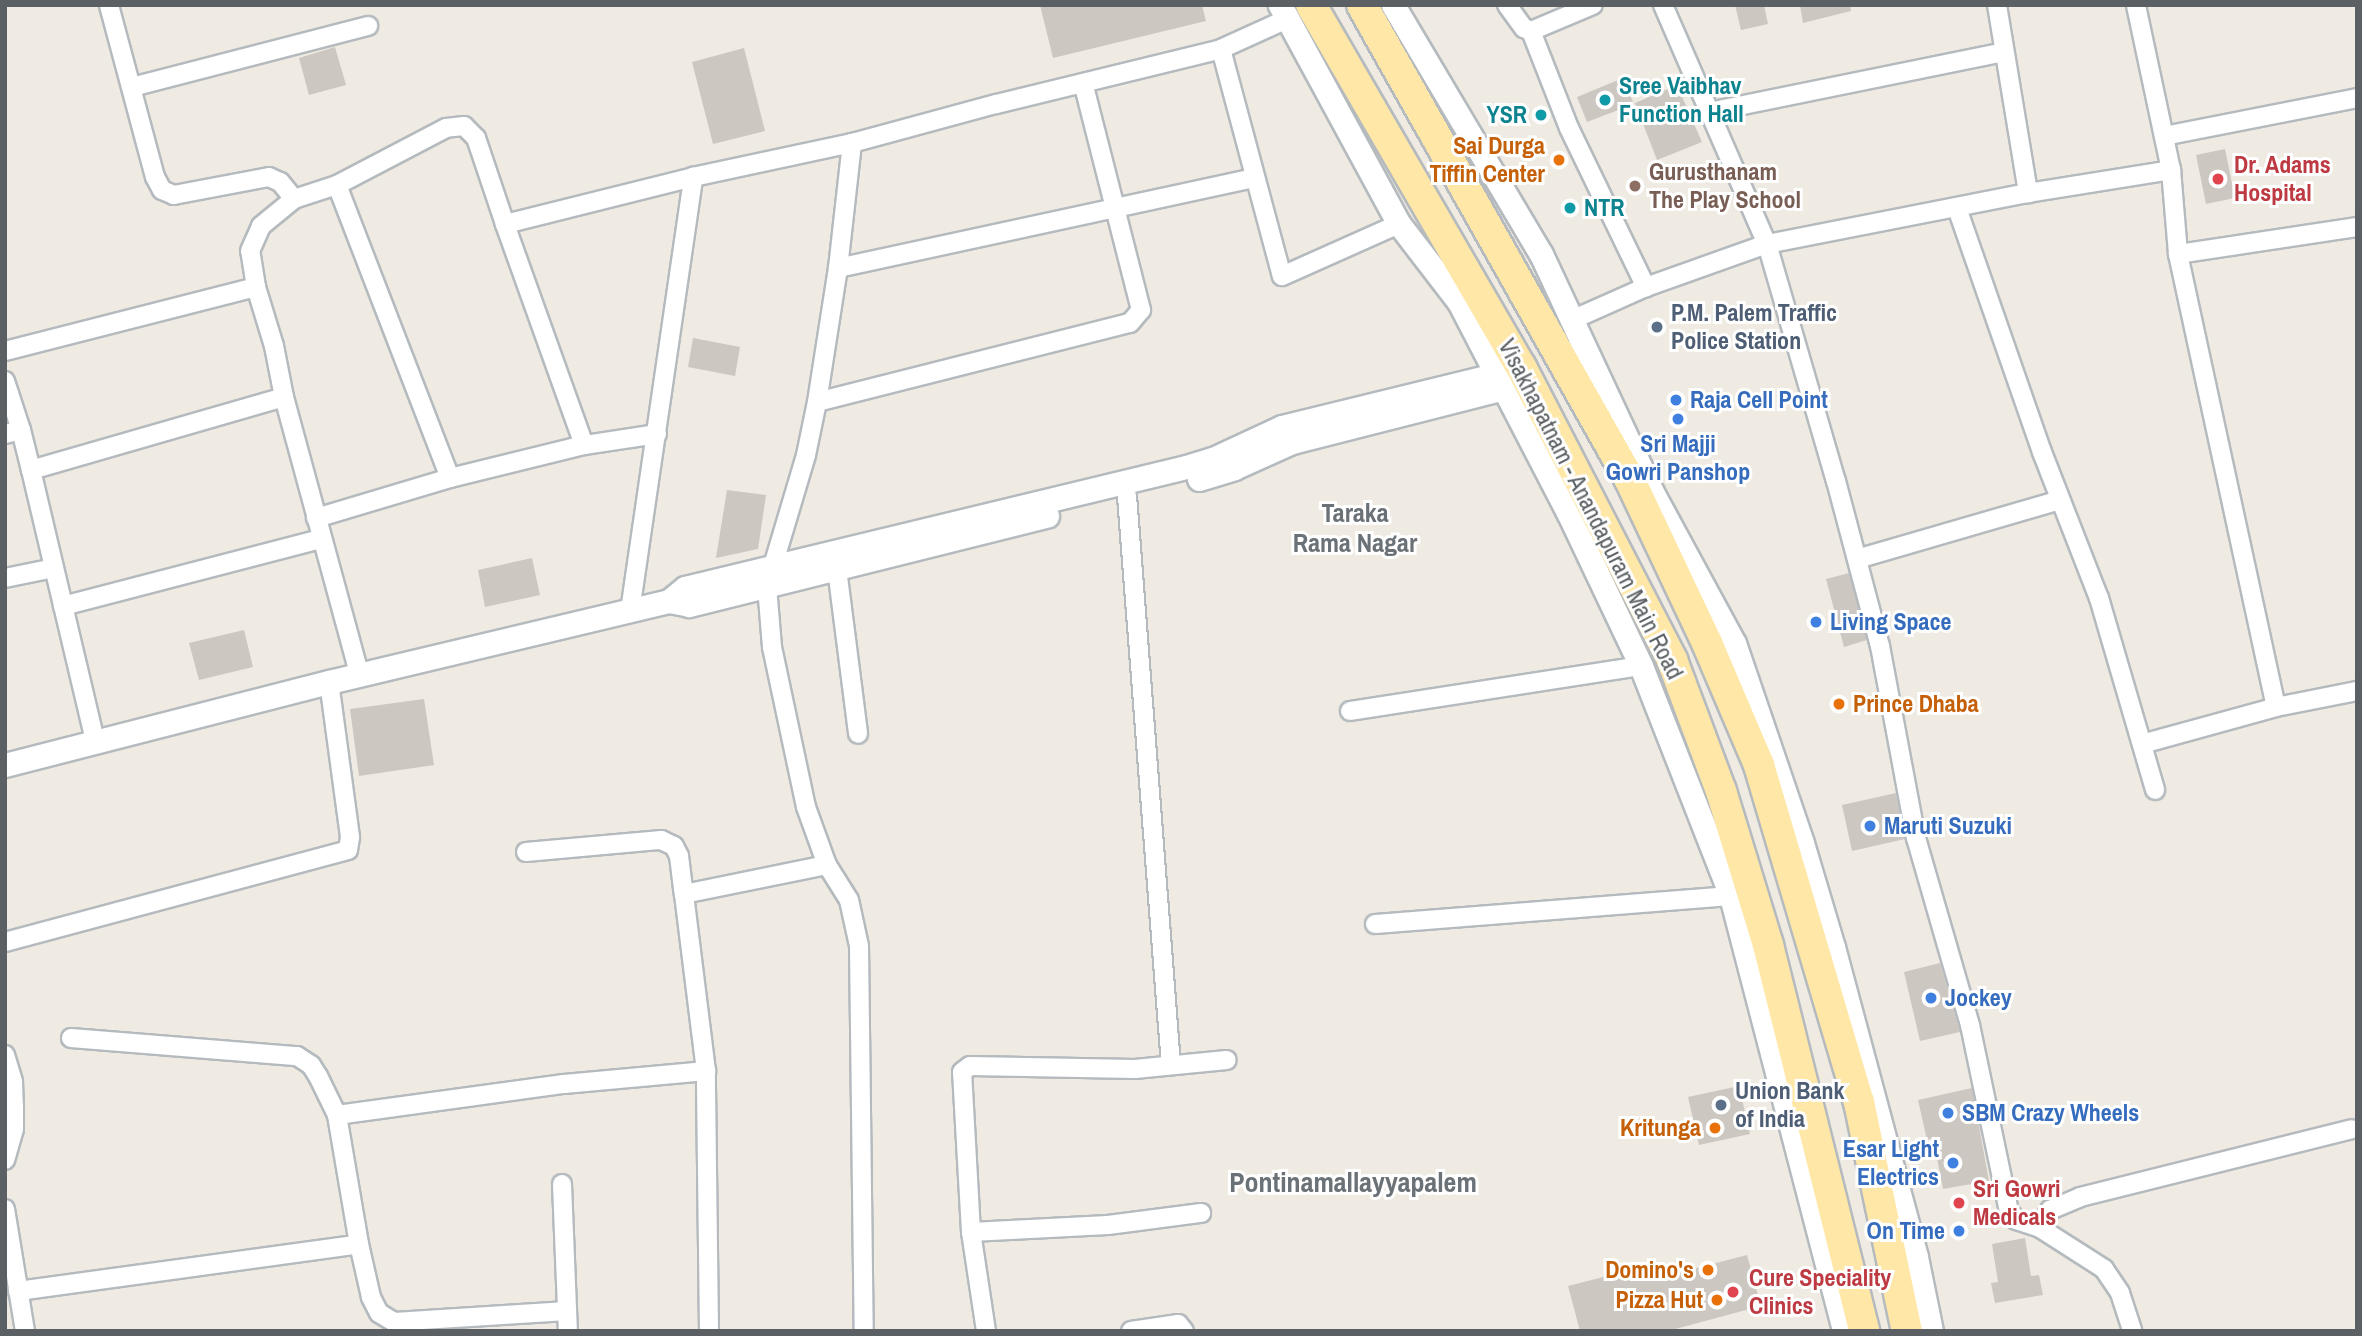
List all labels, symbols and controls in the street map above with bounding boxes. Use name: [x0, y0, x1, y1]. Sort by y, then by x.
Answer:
place label: Sree Vaibhav Function Hall: [1619, 72, 1744, 128]
marker: Sree Vaibhav Function Hall: [1597, 92, 1613, 108]
place label: YSR: [1487, 101, 1527, 129]
marker: YSR: [1533, 107, 1549, 123]
place label: Sai Durga Tiffin Center: [1429, 132, 1545, 188]
place label: Dr. Adams Hospital: [2234, 151, 2331, 207]
marker: Sai Durga Tiffin Center: [1551, 152, 1567, 168]
place label: Gurusthanam The Play School: [1649, 158, 1801, 214]
marker: Dr. Adams Hospital: [2208, 169, 2228, 189]
marker: Gurusthanam The Play School: [1627, 178, 1643, 194]
place label: NTR: [1584, 194, 1624, 222]
marker: NTR: [1562, 200, 1578, 216]
place label: P.M. Palem Traffic Police Station: [1671, 299, 1837, 355]
marker: P.M. Palem Traffic Police Station: [1649, 319, 1665, 335]
street label: Visakhapatnam - Anandapuram Main Road: [1492, 333, 1690, 685]
place label: Raja Cell Point: [1690, 386, 1828, 414]
marker: Raja Cell Point: [1668, 392, 1684, 408]
marker: Sri Majji Gowri Panshop: [1670, 411, 1686, 427]
place label: Sri Majji Gowri Panshop: [1606, 430, 1750, 486]
district label: Taraka Rama Nagar: [1293, 497, 1417, 558]
place label: Living Space: [1830, 608, 1951, 636]
marker: Living Space: [1808, 614, 1824, 630]
place label: Prince Dhaba: [1853, 690, 1979, 718]
marker: Prince Dhaba: [1831, 696, 1847, 712]
place label: Maruti Suzuki: [1884, 812, 2012, 840]
marker: Maruti Suzuki: [1862, 818, 1878, 834]
place label: Jockey: [1945, 984, 2012, 1012]
marker: Jockey: [1923, 990, 1939, 1006]
place label: Union Bank of India: [1735, 1077, 1844, 1133]
marker: Union Bank of India: [1713, 1097, 1729, 1113]
place label: SBM Crazy Wheels: [1962, 1099, 2139, 1127]
marker: SBM Crazy Wheels: [1940, 1105, 1956, 1121]
place label: Kritunga: [1620, 1114, 1701, 1142]
marker: Kritunga: [1707, 1120, 1723, 1136]
place label: Esar Light Electrics: [1843, 1135, 1939, 1191]
marker: Esar Light Electrics: [1945, 1155, 1961, 1171]
district label: Pontinamallayyapalem: [1229, 1165, 1477, 1199]
place label: Sri Gowri Medicals: [1973, 1175, 2061, 1231]
marker: Sri Gowri Medicals: [1951, 1195, 1967, 1211]
place label: On Time: [1867, 1217, 1945, 1245]
marker: On Time: [1951, 1223, 1967, 1239]
place label: Domino's: [1605, 1256, 1694, 1284]
marker: Domino's: [1700, 1262, 1716, 1278]
place label: Cure Speciality Clinics: [1749, 1264, 1891, 1320]
marker: Cure Speciality Clinics: [1723, 1282, 1743, 1302]
place label: Pizza Hut: [1616, 1286, 1703, 1314]
marker: Pizza Hut: [1709, 1292, 1725, 1308]

